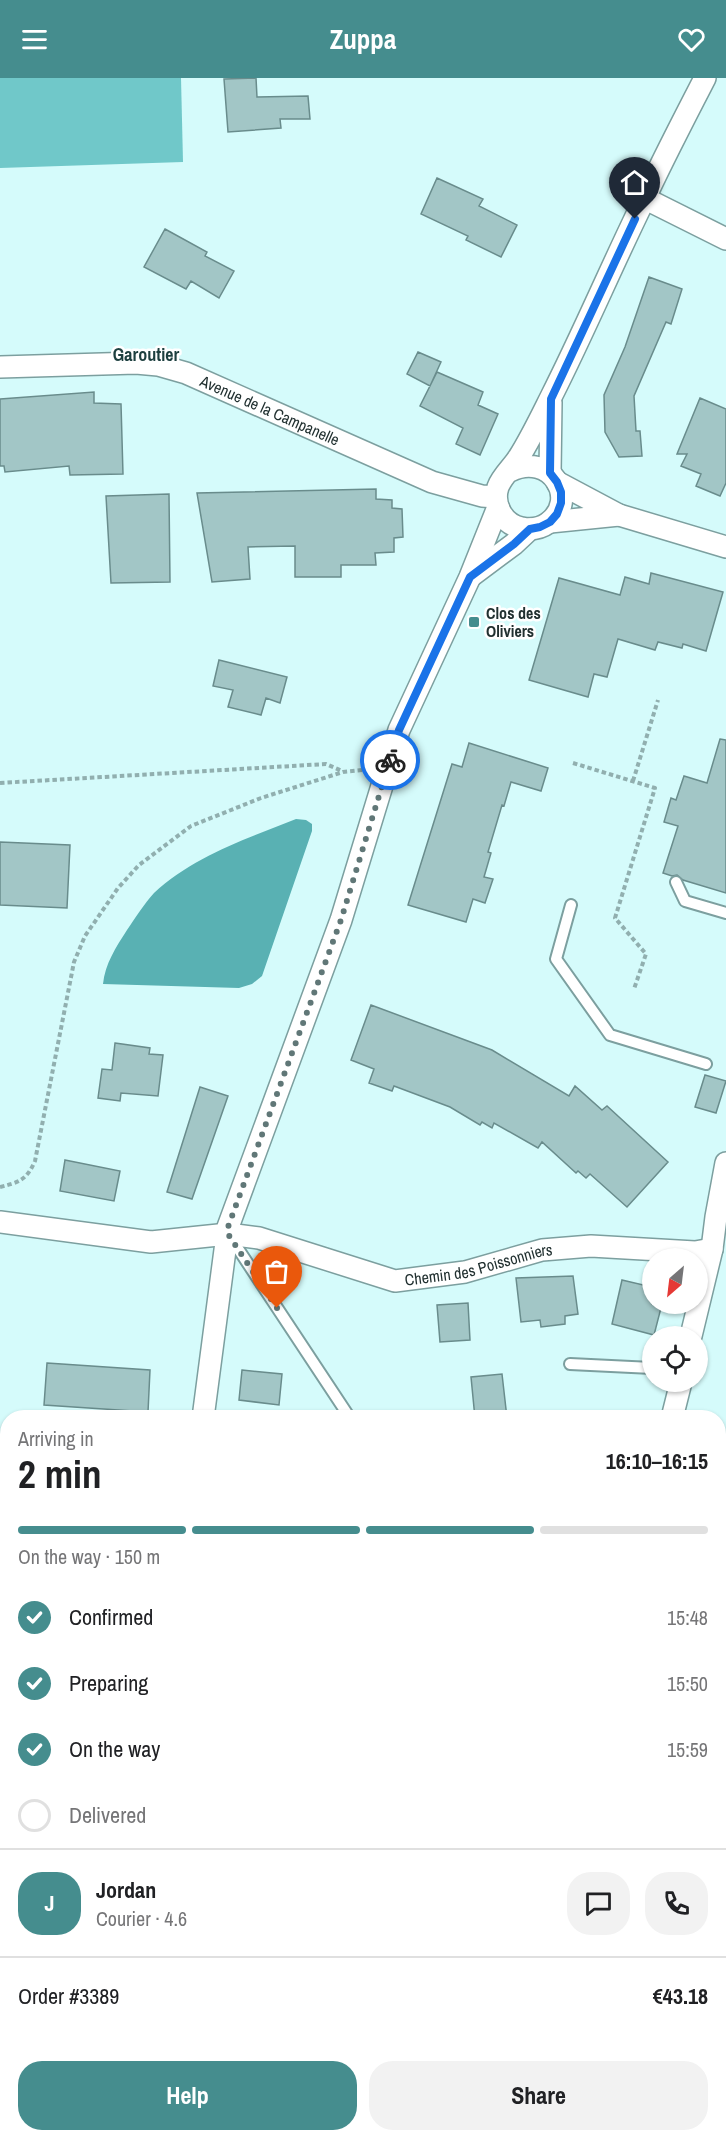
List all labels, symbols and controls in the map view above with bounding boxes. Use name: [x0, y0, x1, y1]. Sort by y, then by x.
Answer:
text: Zuppa: [330, 21, 396, 57]
icon: menu: [18, 23, 51, 56]
icon: heart: [675, 23, 708, 56]
pin: [609, 157, 660, 219]
icon: home: [618, 166, 651, 199]
district label: Garoutier: [113, 342, 179, 367]
street label: Avenue de la Campanelle: [196, 369, 343, 451]
place label: Clos des Oliviers: [486, 602, 541, 642]
marker: Clos des Oliviers: [467, 615, 481, 629]
courier: [360, 730, 420, 790]
icon: bike: [374, 744, 407, 777]
street label: Chemin des Poissonniers: [403, 1238, 553, 1291]
pin: [251, 1246, 302, 1308]
north arrow: [642, 1248, 708, 1314]
map controls: [642, 1248, 708, 1392]
icon: bag: [260, 1255, 293, 1288]
button: locate: [642, 1326, 708, 1392]
text: Arriving in: [18, 1425, 94, 1452]
text: 16:10–16:15: [606, 1446, 708, 1476]
text: 2 min: [18, 1448, 102, 1500]
text: On the way · 150 m: [18, 1543, 160, 1570]
icon: check: [18, 1601, 51, 1634]
text: Confirmed: [69, 1602, 153, 1632]
text: 15:48: [667, 1604, 708, 1631]
icon: check: [18, 1667, 51, 1700]
text: Preparing: [69, 1668, 148, 1698]
text: 15:50: [667, 1670, 708, 1697]
icon: check: [18, 1733, 51, 1766]
text: On the way: [69, 1734, 160, 1764]
text: 15:59: [667, 1736, 708, 1763]
text: Delivered: [69, 1800, 146, 1830]
button: chat: [567, 1872, 630, 1935]
button: phone: [645, 1872, 708, 1935]
text: Jordan: [96, 1875, 156, 1905]
text: J: [44, 1888, 55, 1918]
text: Courier · 4.6: [96, 1905, 187, 1932]
text: Order #3389: [18, 1981, 119, 2011]
text: €43.18: [653, 1981, 708, 2011]
button: Help: [18, 2061, 357, 2130]
button: Share: [369, 2061, 708, 2130]

